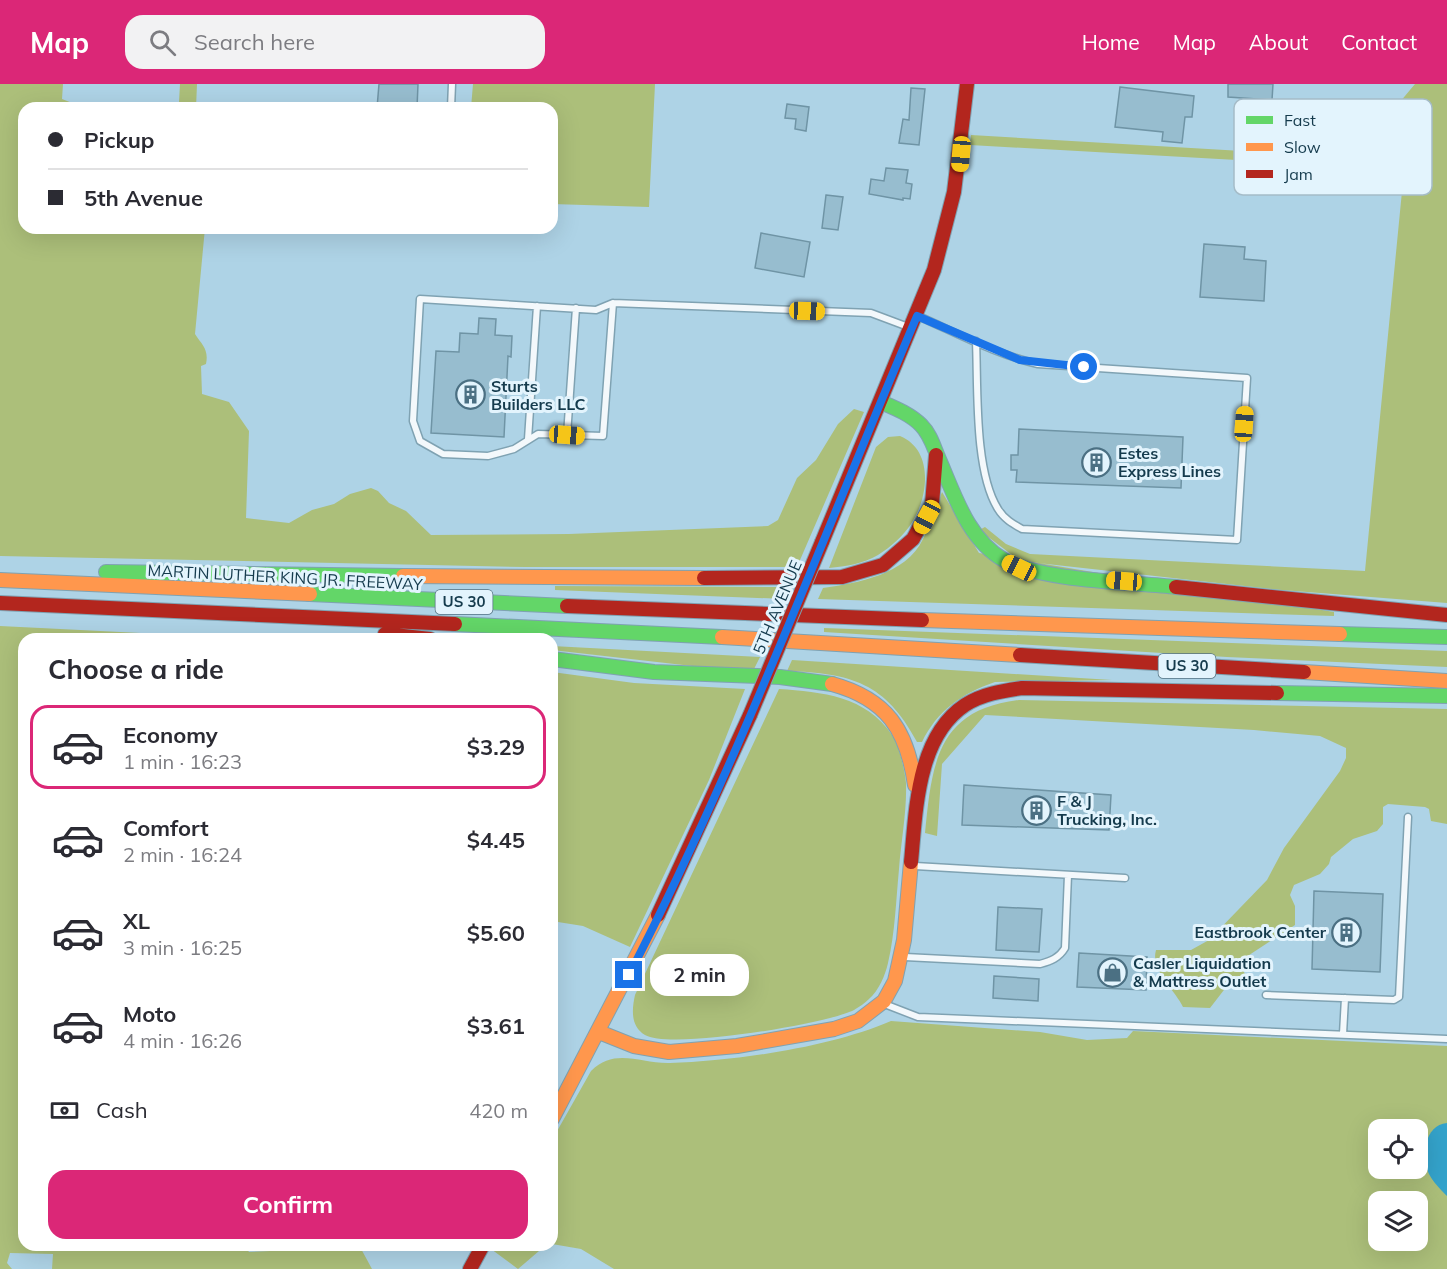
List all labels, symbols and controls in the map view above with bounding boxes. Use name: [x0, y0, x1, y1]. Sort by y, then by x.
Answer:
search box: [125, 15, 545, 69]
text: Map: [30, 25, 89, 60]
icon: search: [146, 26, 179, 59]
text: Search here: [194, 28, 315, 56]
text: Home: [1082, 29, 1140, 55]
text: Map: [1173, 29, 1216, 55]
text: About: [1249, 29, 1308, 55]
text: Contact: [1341, 29, 1417, 55]
legend: [1234, 99, 1432, 195]
text: Fast: [1284, 110, 1316, 130]
text: Pickup: [84, 126, 154, 154]
car: [950, 135, 972, 173]
text: Slow: [1284, 137, 1321, 157]
text: Jam: [1284, 164, 1313, 184]
text: 5th Avenue: [84, 184, 203, 212]
car: [789, 301, 825, 321]
route start: [1070, 353, 1097, 380]
place label: Sturts Builders LLC: [491, 376, 586, 414]
building icon: Sturts Builders LLC: [454, 379, 486, 411]
car: [1234, 405, 1254, 443]
car: [548, 425, 586, 445]
place label: Estes Express Lines: [1118, 443, 1221, 481]
building icon: Estes Express Lines: [1081, 446, 1113, 478]
car: [911, 497, 943, 537]
car: [999, 552, 1039, 584]
street label: 5TH AVENUE: [748, 557, 806, 657]
street label: MARTIN LUTHER KING JR. FREEWAY: [147, 560, 423, 594]
car: [1105, 570, 1143, 592]
road number: US 30: [436, 590, 492, 614]
text: Choose a ride: [48, 652, 224, 686]
road number: US 30: [1158, 654, 1216, 678]
icon: car: [51, 720, 105, 774]
text: Economy: [123, 721, 218, 749]
text: $3.29: [467, 733, 525, 761]
text: 1 min · 16:23: [123, 749, 242, 774]
place label: F & J Trucking, Inc.: [1057, 791, 1157, 829]
building icon: F & J Trucking, Inc.: [1020, 794, 1052, 826]
icon: car: [51, 813, 105, 867]
text: Comfort: [123, 814, 209, 842]
text: $4.45: [467, 826, 525, 854]
text: 2 min · 16:24: [123, 842, 242, 867]
icon: car: [51, 906, 105, 960]
text: XL: [123, 907, 150, 935]
building icon: Eastbrook Center: [1331, 916, 1363, 948]
text: $5.60: [467, 919, 525, 947]
place label: Eastbrook Center: [1195, 922, 1327, 942]
text: 3 min · 16:25: [123, 935, 242, 960]
place label: Casler Liquidation & Mattress Outlet: [1133, 953, 1271, 991]
callout: 2 min: [650, 954, 749, 996]
shop icon: Casler Liquidation & Mattress Outlet: [1096, 956, 1128, 988]
route end: [615, 961, 642, 988]
text: 2 min: [673, 962, 726, 987]
icon: car: [51, 999, 105, 1053]
text: Moto: [123, 1000, 176, 1028]
text: $3.61: [467, 1012, 525, 1040]
text: 4 min · 16:26: [123, 1028, 242, 1053]
icon: cash: [48, 1094, 81, 1127]
text: Cash: [96, 1096, 148, 1124]
text: 420 m: [469, 1098, 528, 1123]
map controls: [1368, 1119, 1428, 1251]
button: locate: [1368, 1119, 1428, 1179]
button: Confirm: [48, 1170, 528, 1239]
button: layers: [1368, 1191, 1428, 1251]

